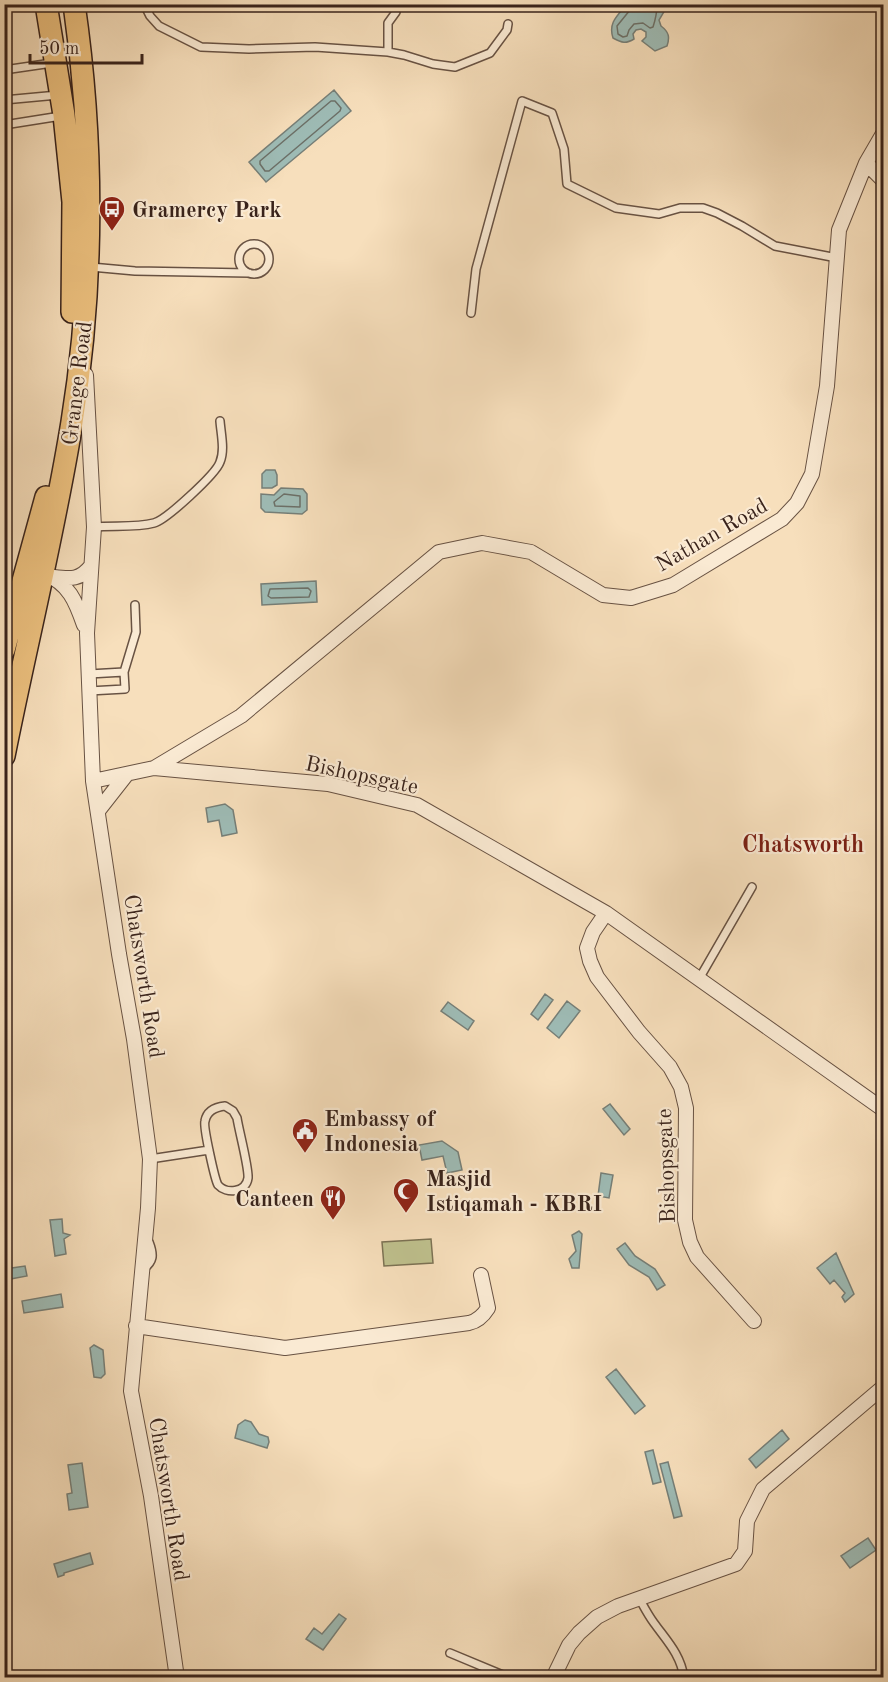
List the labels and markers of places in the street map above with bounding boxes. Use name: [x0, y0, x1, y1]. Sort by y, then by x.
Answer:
bus stop icon: Gramercy Park: [97, 194, 127, 232]
place label: Gramercy Park: [132, 200, 282, 222]
place label: Embassy of Indonesia: [324, 1109, 436, 1156]
public building icon: Embassy of Indonesia: [290, 1116, 320, 1154]
place label: Masjid Istiqamah - KBRI: [426, 1169, 602, 1216]
mosque icon: Masjid Istiqamah - KBRI: [391, 1176, 421, 1214]
restaurant icon: Canteen: [318, 1183, 348, 1221]
place label: Canteen: [235, 1189, 314, 1211]

